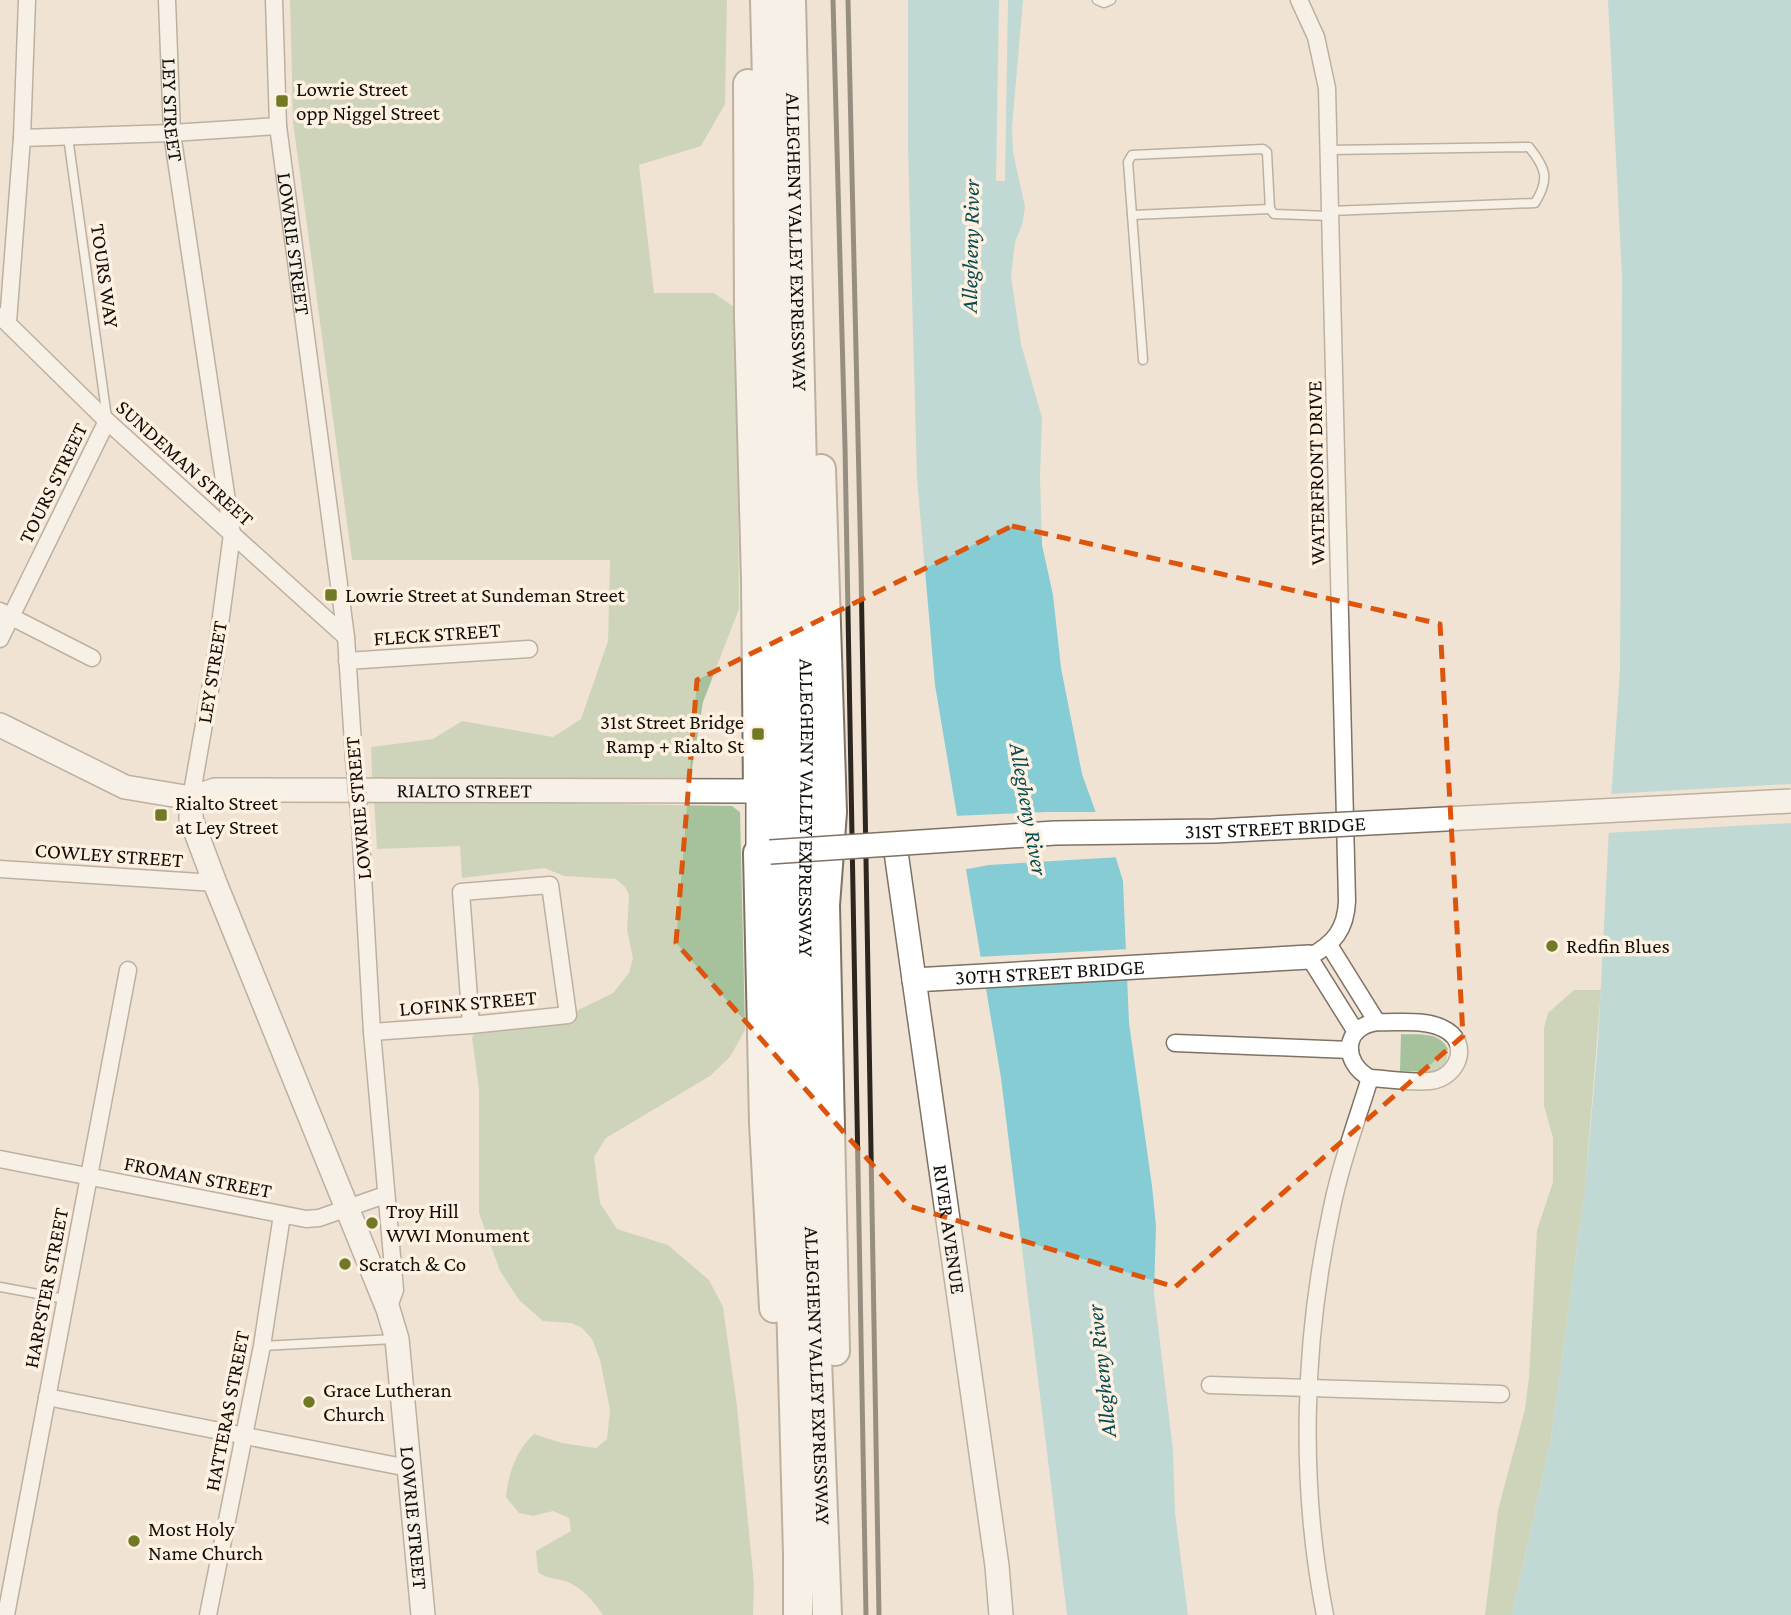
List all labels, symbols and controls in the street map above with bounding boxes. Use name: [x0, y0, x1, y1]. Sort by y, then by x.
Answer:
street label: LEY STREET: [157, 58, 188, 164]
place label: Lowrie Street opp Niggel Street: [296, 77, 441, 125]
street label: ALLEGHENY VALLEY EXPRESSWAY: [781, 92, 812, 392]
marker: Lowrie Street opp Niggel Street: [274, 93, 290, 109]
street label: LOWRIE STREET: [272, 171, 315, 317]
water label: Allegheny River: [956, 178, 984, 314]
street label: TOURS WAY: [86, 222, 124, 330]
street label: WATERFRONT DRIVE: [1302, 381, 1330, 565]
street label: SUNDEMAN STREET: [111, 395, 259, 531]
street label: TOURS STREET: [13, 418, 93, 547]
place label: Lowrie Street at Sundeman Street: [345, 583, 626, 607]
marker: Lowrie Street at Sundeman Street: [323, 587, 339, 603]
street label: LEY STREET: [192, 618, 232, 725]
street label: FLECK STREET: [373, 618, 502, 650]
street label: ALLEGHENY VALLEY EXPRESSWAY: [794, 658, 820, 958]
place label: 31st Street Bridge Ramp + Rialto St: [600, 710, 745, 758]
marker: 31st Street Bridge Ramp + Rialto St: [750, 726, 766, 742]
street label: LOWRIE STREET: [340, 735, 376, 881]
water label: Allegheny River: [1004, 740, 1054, 878]
street label: RIALTO STREET: [397, 778, 533, 803]
place label: Rialto Street at Ley Street: [175, 791, 279, 839]
marker: Rialto Street at Ley Street: [153, 807, 169, 823]
street label: 31ST STREET BRIDGE: [1185, 811, 1366, 843]
street label: COWLEY STREET: [34, 838, 185, 872]
place label: Redfin Blues: [1566, 934, 1670, 958]
marker: Redfin Blues: [1544, 938, 1560, 954]
street label: 30TH STREET BRIDGE: [954, 955, 1145, 990]
street label: LOFINK STREET: [398, 985, 538, 1021]
street label: FROMAN STREET: [122, 1151, 274, 1203]
street label: RIVER AVENUE: [928, 1163, 970, 1296]
place label: Troy Hill WWI Monument: [386, 1199, 531, 1247]
street label: HARPSTER STREET: [19, 1205, 73, 1370]
marker: Troy Hill WWI Monument: [364, 1215, 380, 1231]
street label: ALLEGHENY VALLEY EXPRESSWAY: [800, 1226, 835, 1526]
place label: Scratch & Co: [359, 1252, 466, 1276]
marker: Scratch & Co: [337, 1256, 353, 1272]
water label: Allegheny River: [1081, 1302, 1121, 1440]
street label: HATTERAS STREET: [200, 1328, 254, 1493]
place label: Grace Lutheran Church: [323, 1378, 452, 1426]
marker: Grace Lutheran Church: [301, 1394, 317, 1410]
street label: LOWRIE STREET: [395, 1445, 433, 1591]
place label: Most Holy Name Church: [148, 1517, 263, 1565]
marker: Most Holy Name Church: [126, 1533, 142, 1549]

